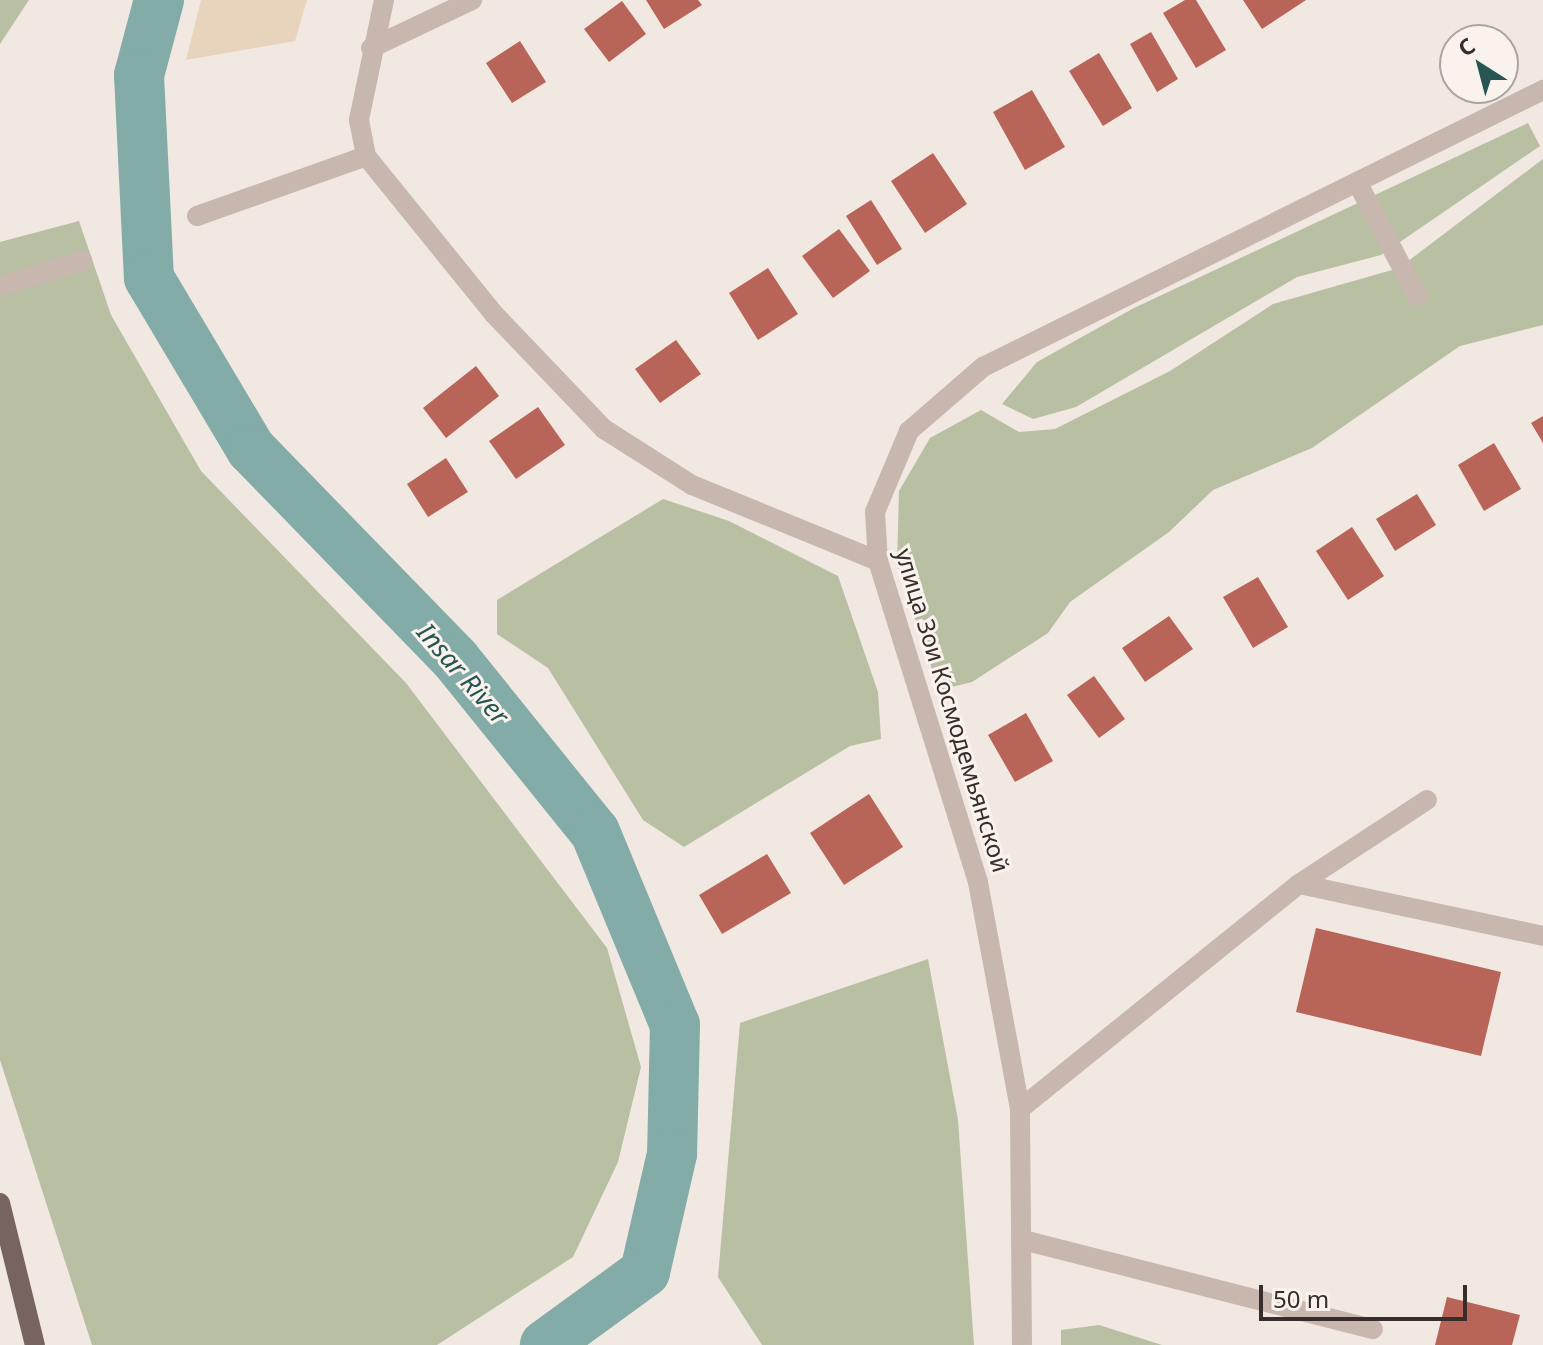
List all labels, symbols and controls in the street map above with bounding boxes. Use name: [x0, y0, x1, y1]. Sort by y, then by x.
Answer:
north arrow: [1439, 24, 1519, 104]
text: С: [1452, 30, 1481, 63]
street label: улица Зои Космодемьянской: [890, 545, 1016, 875]
water label: Insar River: [411, 617, 515, 731]
scale bar: [1263, 1269, 1471, 1319]
text: 50 m: [1273, 1282, 1329, 1315]

